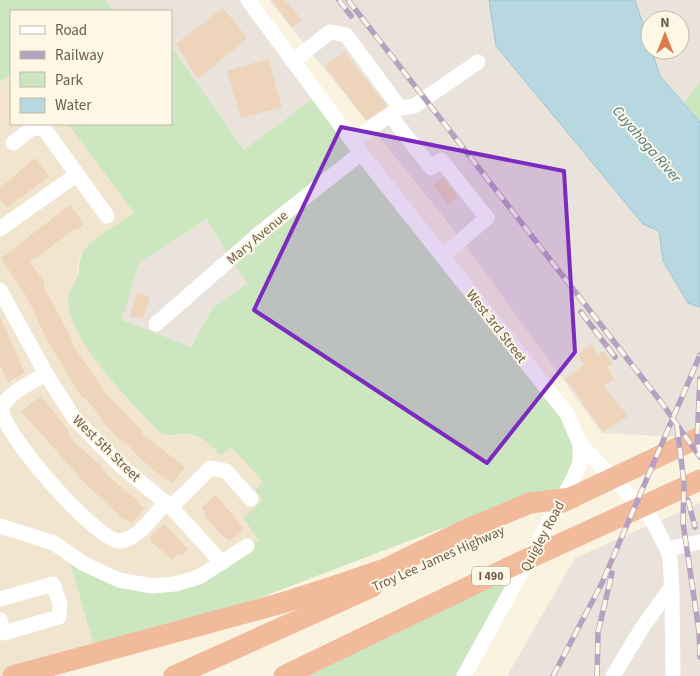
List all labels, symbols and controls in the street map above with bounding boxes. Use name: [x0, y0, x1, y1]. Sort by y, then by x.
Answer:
legend: [10, 10, 172, 125]
north arrow: [640, 10, 690, 60]
text: N: [660, 13, 670, 33]
text: Road: [55, 20, 87, 41]
text: Railway: [55, 45, 104, 66]
text: Park: [55, 70, 84, 91]
text: Water: [55, 95, 92, 116]
water label: Cuyahoga River: [607, 101, 687, 188]
street label: Mary Avenue: [223, 206, 293, 270]
street label: West 3rd Street: [461, 286, 531, 368]
street label: West 5th Street: [68, 411, 145, 487]
street label: Quigley Road: [516, 498, 570, 575]
street label: Troy Lee James Highway: [369, 520, 508, 597]
road number: I 490: [472, 566, 510, 586]

